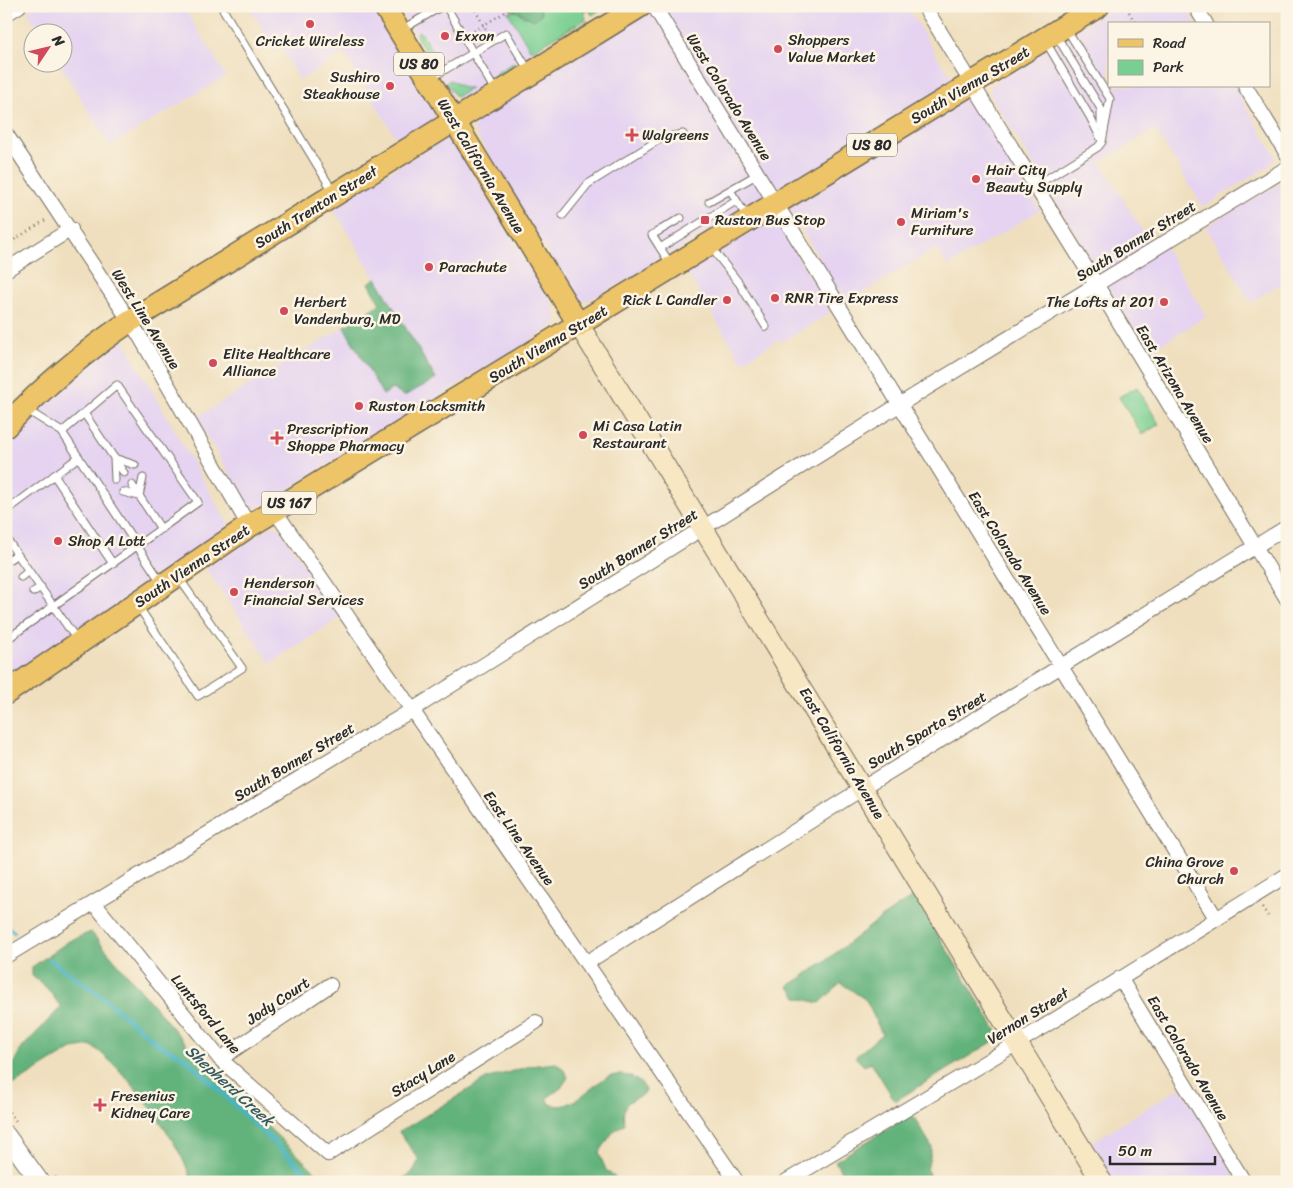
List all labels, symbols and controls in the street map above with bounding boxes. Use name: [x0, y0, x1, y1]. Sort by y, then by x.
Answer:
marker: Cricket Wireless: [304, 18, 316, 30]
north arrow: [22, 22, 72, 72]
legend: [1108, 22, 1270, 88]
place label: Exxon: [455, 23, 494, 49]
place label: Shoppers Value Market: [788, 27, 876, 70]
place label: Cricket Wireless: [256, 28, 364, 54]
street label: West Colorado Avenue: [679, 28, 779, 166]
text: N: [45, 29, 71, 52]
marker: Exxon: [439, 30, 451, 42]
text: Road: [1153, 30, 1186, 56]
street label: South Vienna Street: [905, 39, 1035, 131]
marker: Shoppers Value Market: [772, 43, 784, 55]
road number: US 80: [394, 52, 444, 76]
text: Park: [1153, 54, 1184, 80]
place label: Sushiro Steakhouse: [303, 64, 381, 107]
marker: Sushiro Steakhouse: [384, 80, 396, 92]
street label: West California Avenue: [430, 93, 532, 239]
place label: Walgreens: [642, 122, 709, 148]
marker: Walgreens: [626, 129, 638, 141]
road number: US 80: [847, 134, 897, 156]
place label: Hair City Beauty Supply: [986, 157, 1083, 200]
street label: South Trenton Street: [249, 158, 384, 255]
marker: Hair City Beauty Supply: [970, 173, 982, 185]
street label: South Bonner Street: [1071, 193, 1202, 288]
place label: Miriam's Furniture: [911, 200, 974, 243]
place label: Ruston Bus Stop: [715, 207, 825, 233]
marker: Ruston Bus Stop: [699, 214, 711, 226]
marker: Miriam's Furniture: [895, 216, 907, 228]
place label: Parachute: [439, 254, 507, 280]
marker: Parachute: [423, 261, 435, 273]
street label: West Line Avenue: [105, 263, 187, 375]
place label: RNR Tire Express: [785, 285, 899, 311]
place label: Rick L Candler: [623, 287, 718, 313]
place label: Herbert Vandenburg, MD: [294, 289, 400, 332]
place label: The Lofts at 201: [1046, 289, 1154, 315]
marker: RNR Tire Express: [769, 292, 781, 304]
marker: Rick L Candler: [721, 294, 733, 306]
marker: The Lofts at 201: [1158, 296, 1170, 308]
street label: South Vienna Street: [483, 298, 613, 390]
marker: Herbert Vandenburg, MD: [278, 305, 290, 317]
street label: East Arizona Avenue: [1129, 319, 1221, 449]
place label: Elite Healthcare Alliance: [222, 341, 330, 384]
marker: Elite Healthcare Alliance: [207, 357, 219, 369]
place label: Ruston Locksmith: [369, 393, 485, 419]
marker: Ruston Locksmith: [353, 400, 365, 412]
place label: Mi Casa Latin Restaurant: [593, 413, 682, 456]
place label: Prescription Shoppe Pharmacy: [287, 416, 405, 459]
marker: Mi Casa Latin Restaurant: [577, 429, 589, 441]
marker: Prescription Shoppe Pharmacy: [271, 432, 283, 444]
street label: East Colorado Avenue: [961, 486, 1059, 621]
road number: US 167: [262, 492, 316, 514]
street label: South Bonner Street: [573, 501, 704, 596]
street label: South Vienna Street: [129, 517, 256, 615]
place label: Shop A Lott: [68, 528, 146, 554]
marker: Shop A Lott: [52, 535, 64, 547]
place label: Henderson Financial Services: [244, 570, 364, 613]
marker: Henderson Financial Services: [228, 586, 240, 598]
street label: East California Avenue: [792, 682, 892, 824]
street label: South Sparta Street: [862, 684, 992, 776]
street label: South Bonner Street: [228, 715, 360, 809]
street label: East Line Avenue: [476, 785, 562, 891]
place label: China Grove Church: [1146, 849, 1224, 892]
marker: China Grove Church: [1228, 865, 1240, 877]
street label: Luntsford Lane: [164, 968, 248, 1060]
street label: Jody Court: [240, 970, 315, 1032]
street label: Vernon Street: [982, 980, 1075, 1052]
street label: East Colorado Avenue: [1140, 990, 1236, 1126]
water label: Shepherd Creek: [178, 1037, 283, 1135]
street label: Stacy Lane: [385, 1044, 461, 1104]
place label: Fresenius Kidney Care: [111, 1083, 191, 1126]
marker: Fresenius Kidney Care: [93, 1098, 107, 1112]
scale bar: [1110, 1133, 1216, 1165]
text: 50 m: [1118, 1138, 1153, 1164]

